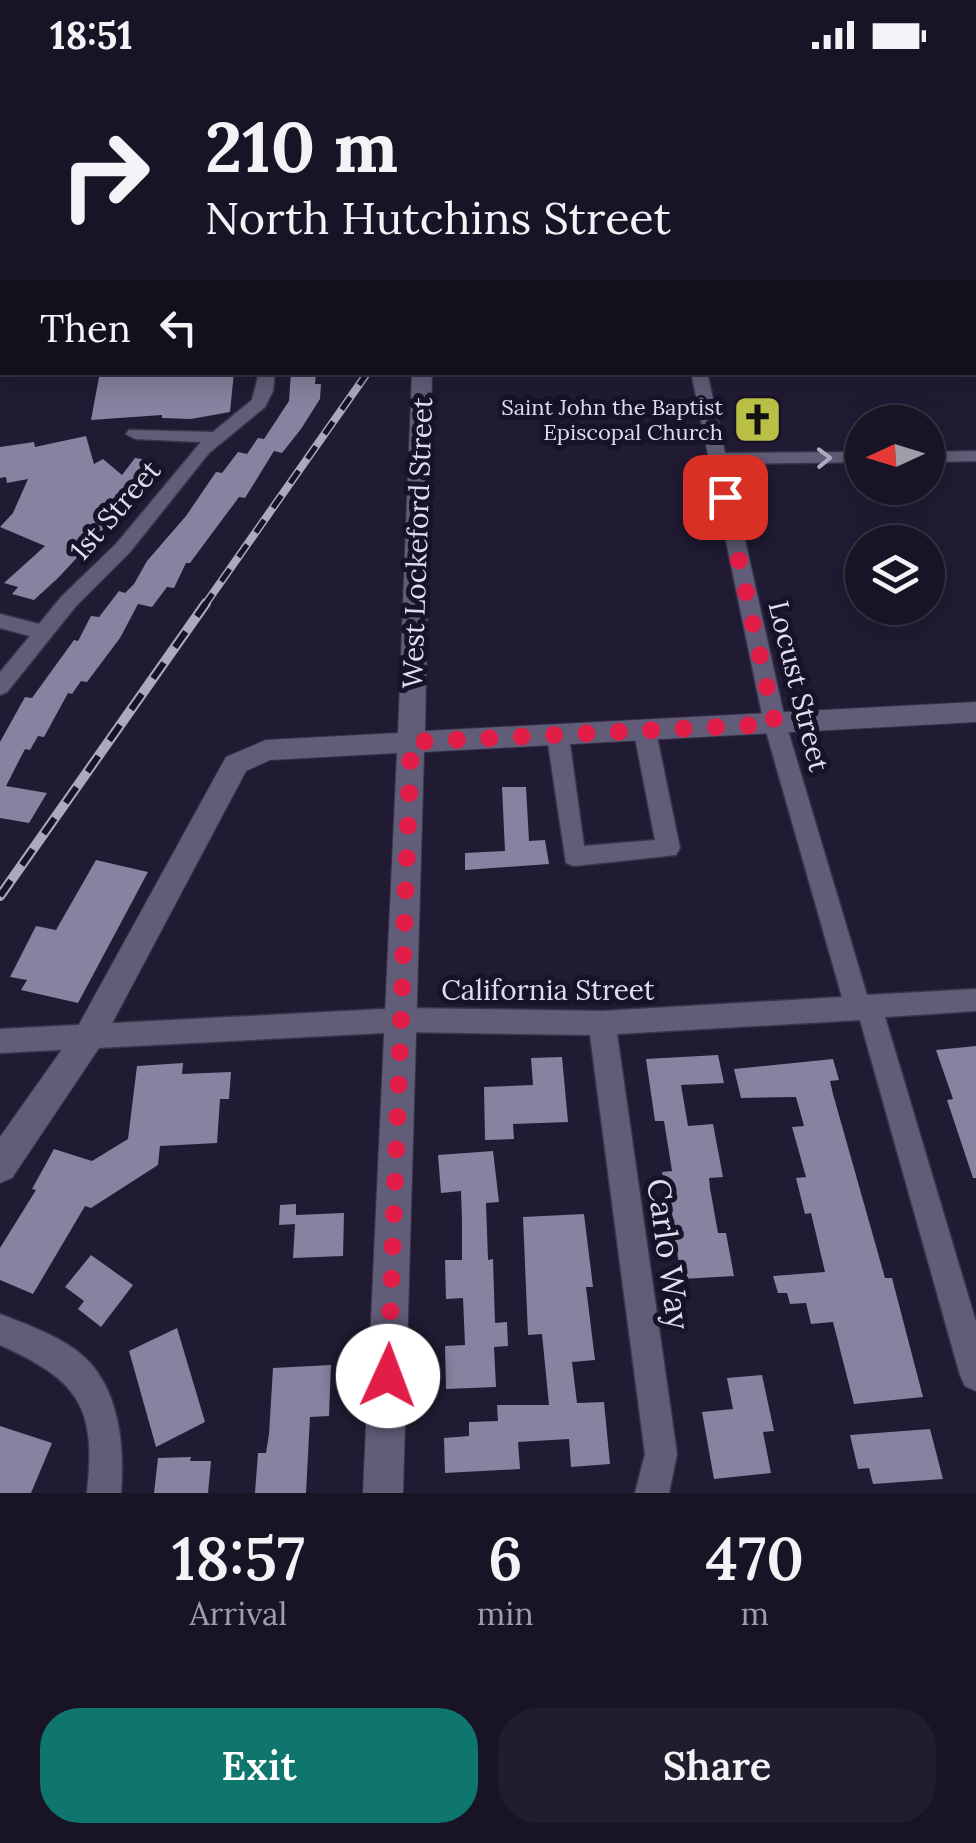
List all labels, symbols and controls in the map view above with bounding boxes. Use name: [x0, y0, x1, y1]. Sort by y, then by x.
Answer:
text: 18:51: [50, 11, 133, 59]
text: 210 m: [205, 102, 398, 191]
icon: right: [40, 110, 170, 240]
text: North Hutchins Street: [205, 189, 671, 246]
icon: left: [151, 300, 206, 355]
text: Then: [40, 304, 131, 352]
place label: Saint John the Baptist Episcopal Church: [501, 393, 723, 446]
church icon: Saint John the Baptist Episcopal Church: [732, 394, 784, 446]
street label: West Lockeford Street: [394, 396, 440, 689]
north arrow: [845, 405, 945, 505]
map controls: [845, 405, 945, 625]
one-way arrow: [818, 447, 833, 469]
street label: 1st Street: [62, 453, 168, 567]
pin: [683, 455, 768, 540]
icon: arrive: [698, 470, 753, 525]
button: layers: [845, 525, 945, 625]
street label: Locust Street: [760, 597, 838, 775]
street label: California Street: [441, 972, 655, 1008]
street label: Carlo Way: [638, 1176, 700, 1332]
position arrow: [336, 1324, 440, 1428]
text: 18:57: [172, 1520, 305, 1596]
text: 6: [488, 1520, 523, 1596]
text: 470: [706, 1520, 804, 1596]
text: Arrival: [189, 1593, 287, 1634]
text: min: [477, 1593, 534, 1634]
text: m: [741, 1593, 769, 1634]
button: Exit: [40, 1708, 478, 1823]
button: Share: [498, 1708, 936, 1823]

